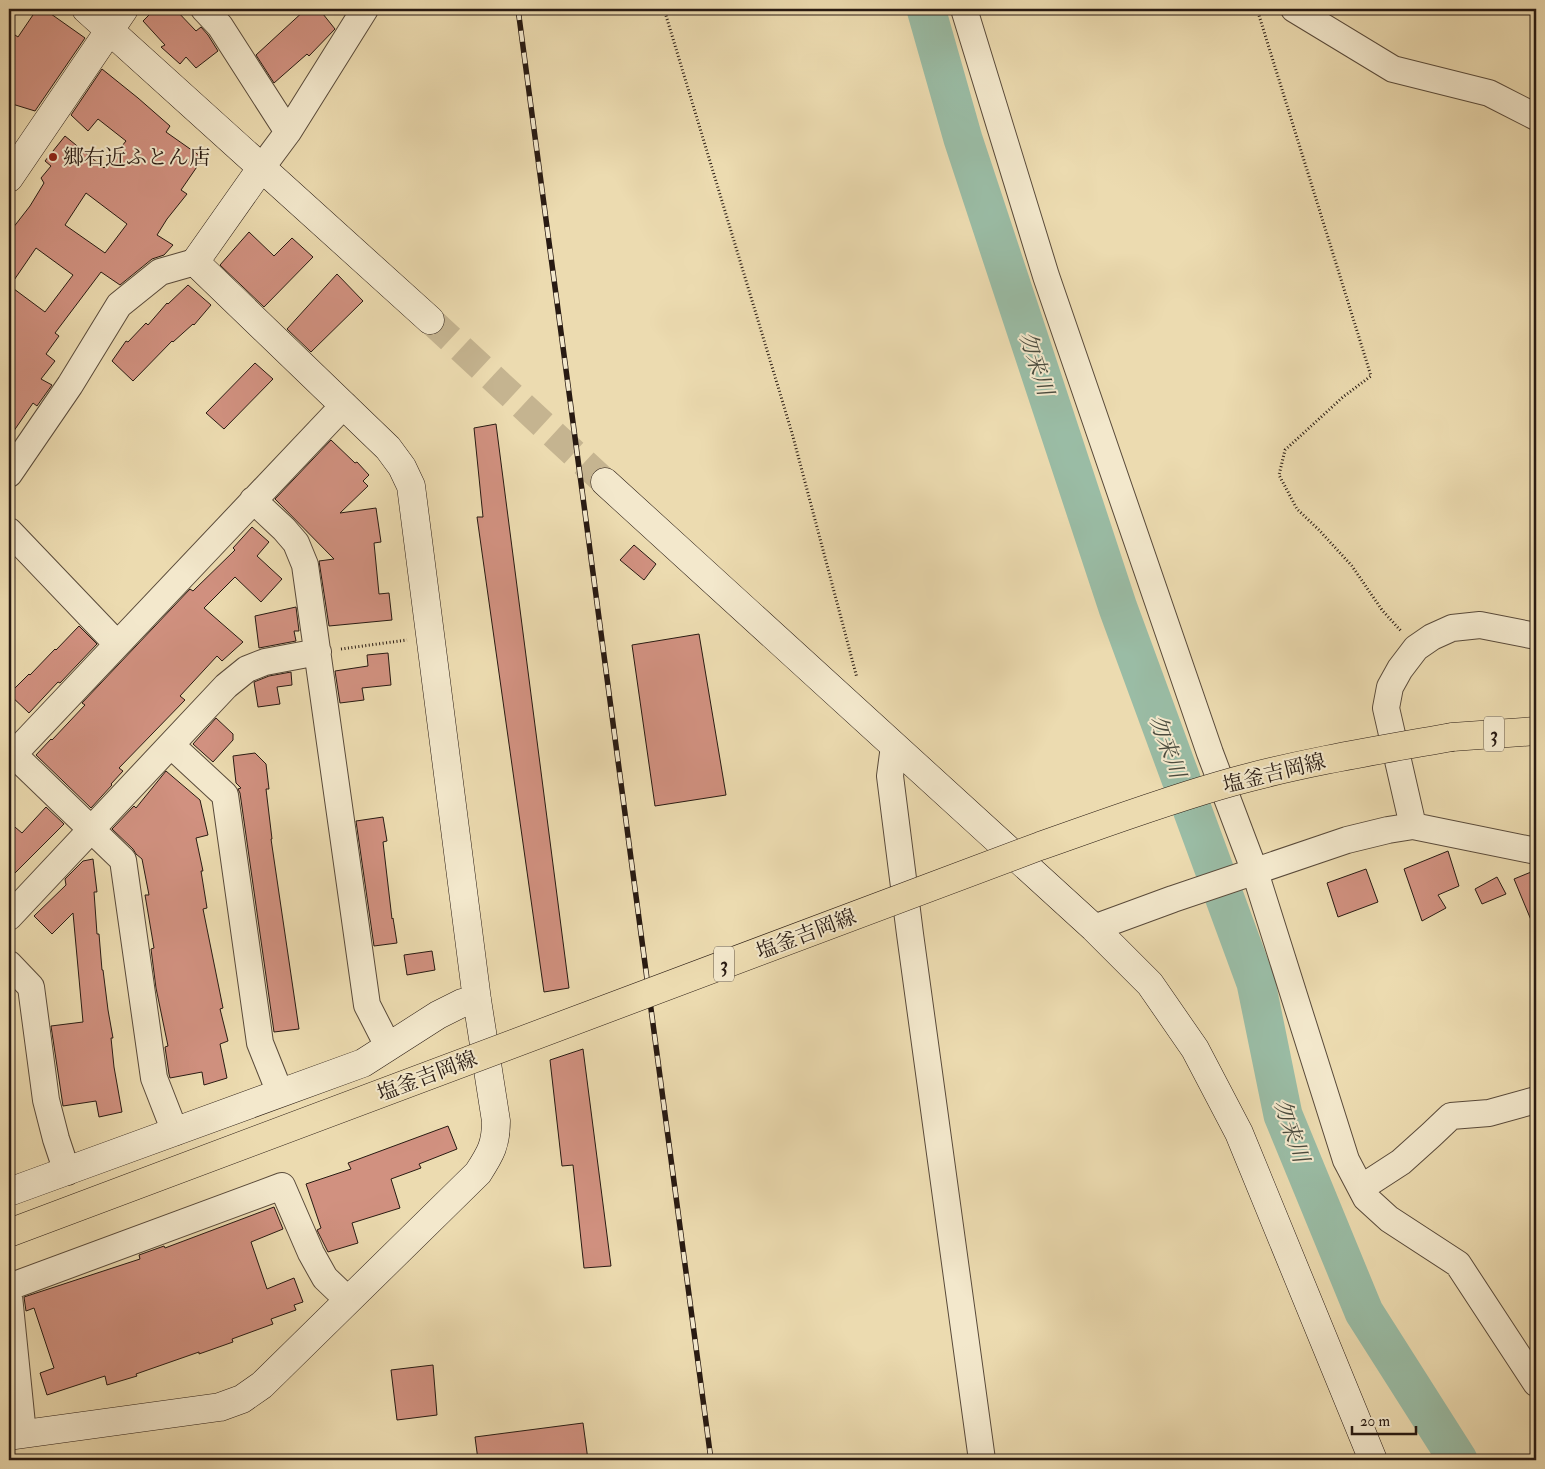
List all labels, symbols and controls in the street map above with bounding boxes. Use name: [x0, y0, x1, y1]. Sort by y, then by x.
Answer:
place label: 郷右近ふとん店: [63, 144, 210, 171]
marker: 郷右近ふとん店: [47, 151, 59, 163]
water label: 勿来川: [1013, 328, 1060, 401]
water label: 勿来川: [1143, 711, 1192, 784]
road number: 3: [1484, 716, 1504, 752]
street label: 塩釜吉岡線: [1220, 748, 1328, 799]
street label: 塩釜吉岡線: [752, 903, 860, 966]
road number: 3: [714, 946, 734, 982]
street label: 塩釜吉岡線: [373, 1045, 481, 1108]
water label: 勿来川: [1267, 1095, 1316, 1168]
scale bar: [1352, 1404, 1416, 1436]
text: 20 m: [1360, 1412, 1390, 1431]

